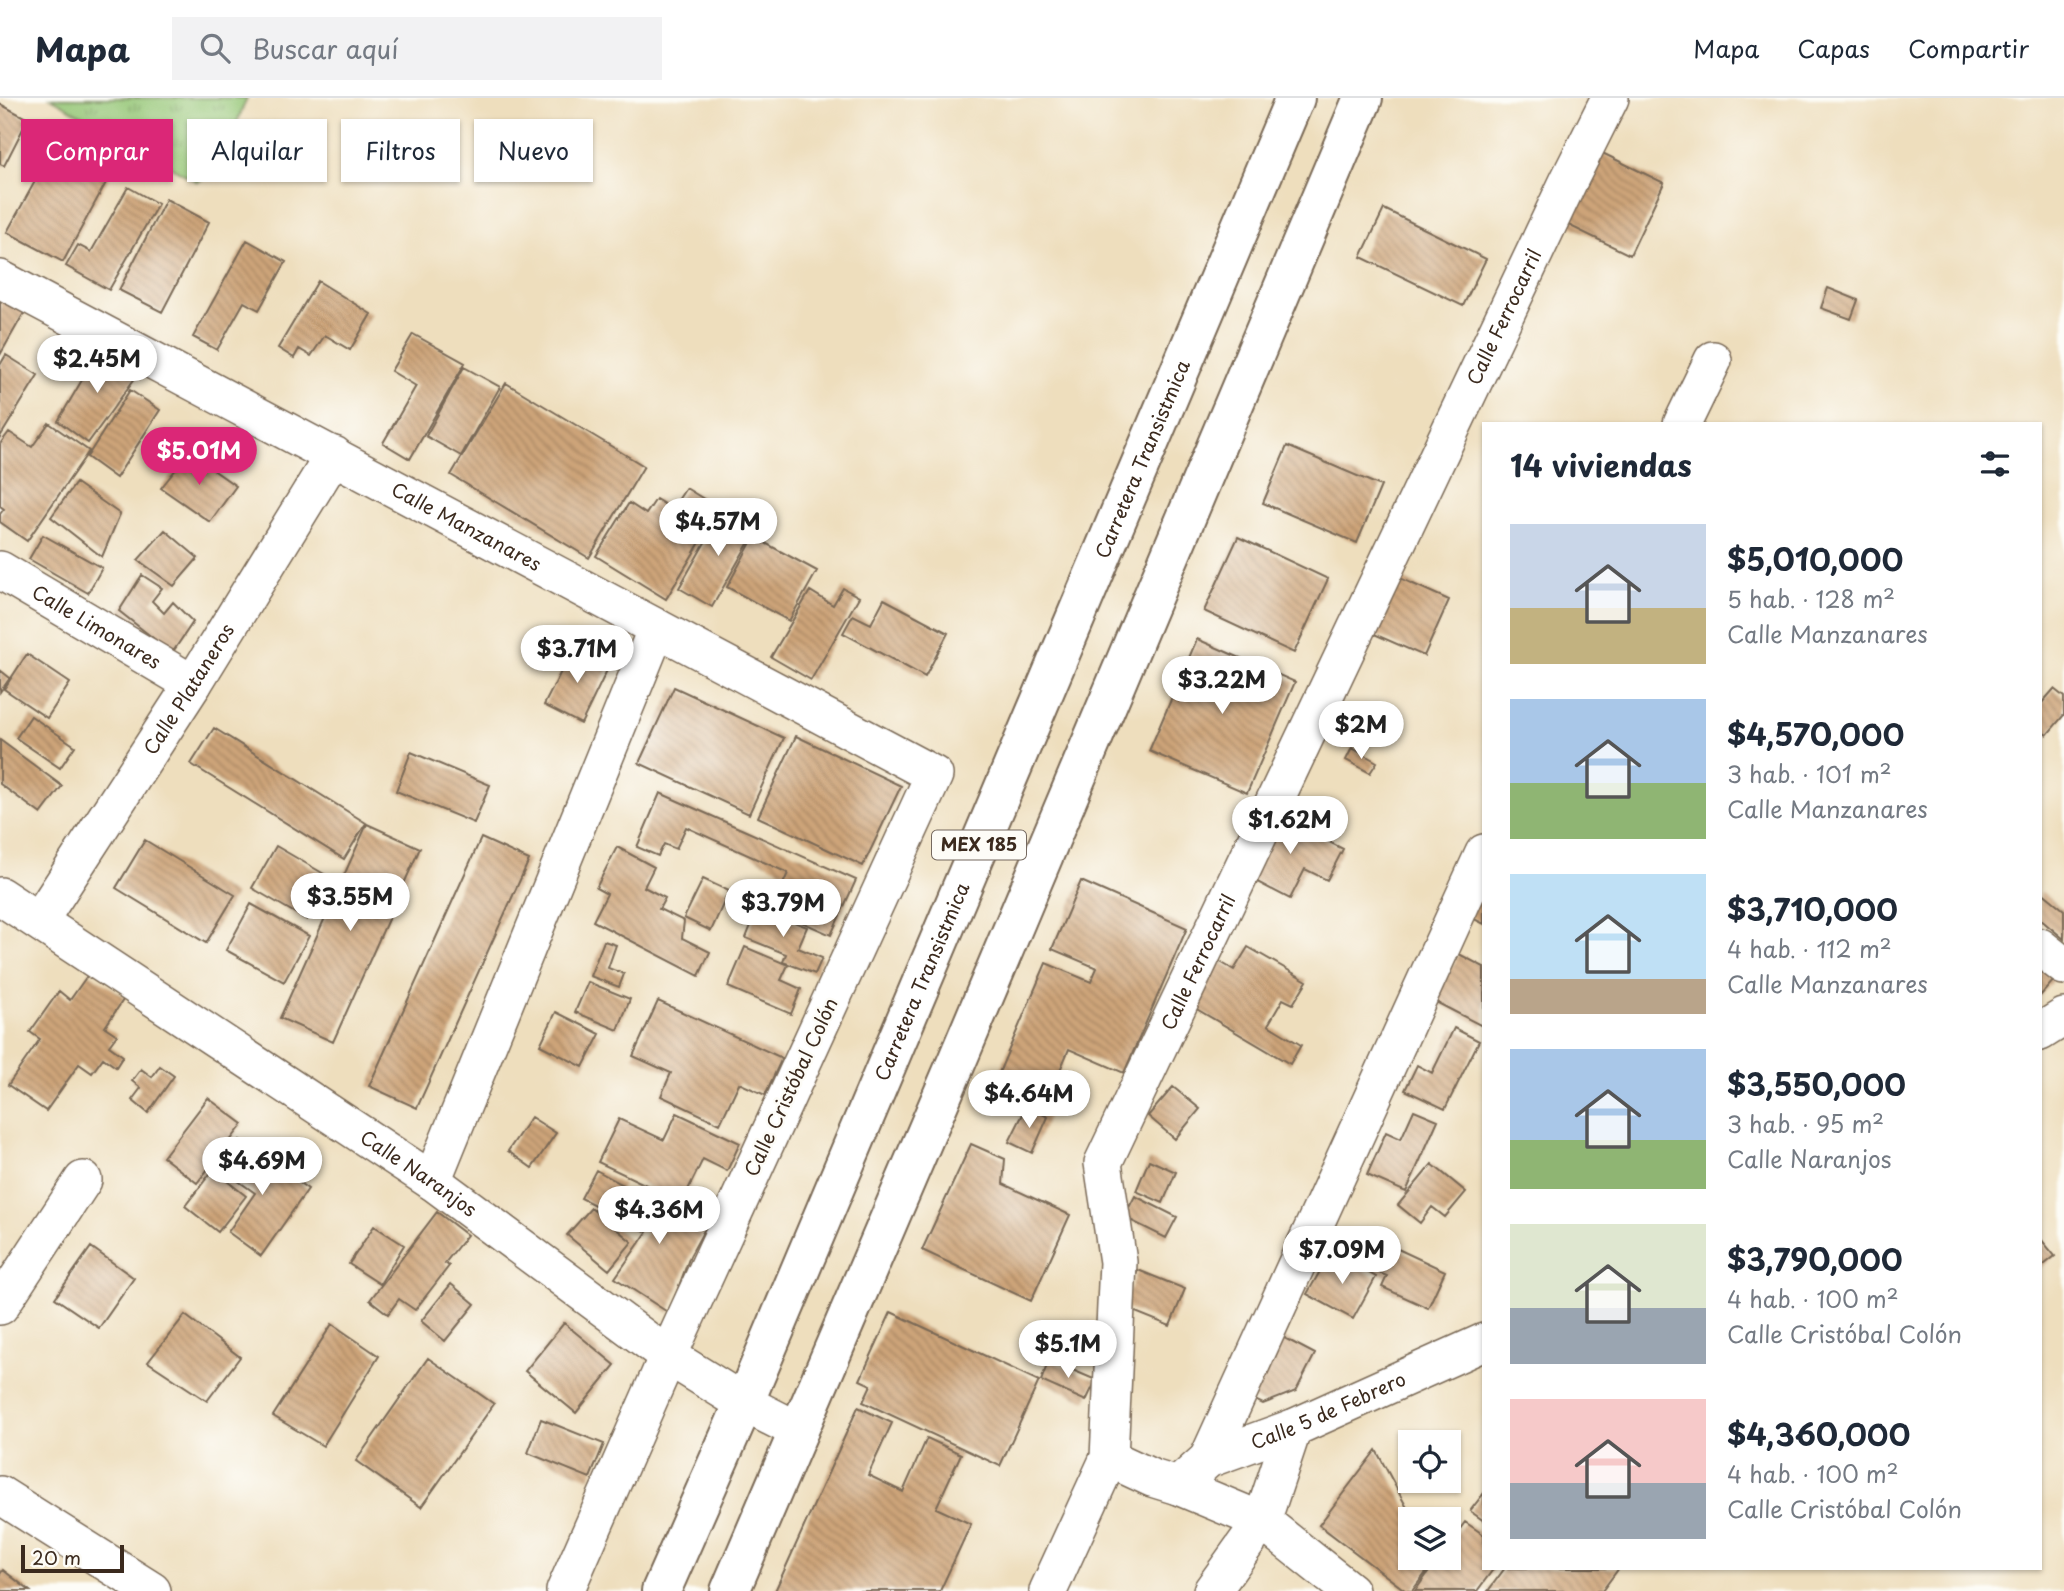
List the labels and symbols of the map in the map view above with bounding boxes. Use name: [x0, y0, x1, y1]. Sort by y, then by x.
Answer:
street label: Calle Ferrocarril: [1459, 244, 1547, 389]
pin: $2.45M: [40, 336, 154, 395]
street label: Carretera Transistmica: [1087, 355, 1196, 562]
pin: $5.01M: [142, 428, 256, 487]
street label: Calle Manzanares: [387, 474, 547, 577]
pin: $4.57M: [661, 498, 775, 558]
street label: Calle Limonares: [27, 577, 167, 675]
street label: Calle Plataneros: [136, 618, 240, 760]
pin: $3.71M: [520, 626, 634, 685]
pin: $3.22M: [1165, 656, 1279, 716]
pin: $2M: [1327, 702, 1395, 761]
pin: $1.62M: [1233, 796, 1347, 856]
road number: MEX 185: [932, 830, 1026, 860]
pin: $3.55M: [293, 874, 407, 933]
street label: Carretera Transistmica: [867, 878, 975, 1085]
pin: $3.79M: [726, 880, 840, 939]
street label: Calle Ferrocarril: [1153, 889, 1242, 1034]
street label: Calle Cristóbal Colón: [736, 993, 844, 1180]
pin: $4.64M: [972, 1070, 1086, 1130]
street label: Calle Naranjos: [355, 1122, 483, 1223]
pin: $4.69M: [205, 1138, 319, 1197]
pin: $4.36M: [602, 1186, 716, 1246]
pin: $7.09M: [1285, 1226, 1399, 1286]
pin: $5.1M: [1019, 1320, 1117, 1380]
street label: Calle 5 de Febrero: [1247, 1364, 1410, 1455]
scale bar: [21, 1542, 124, 1574]

